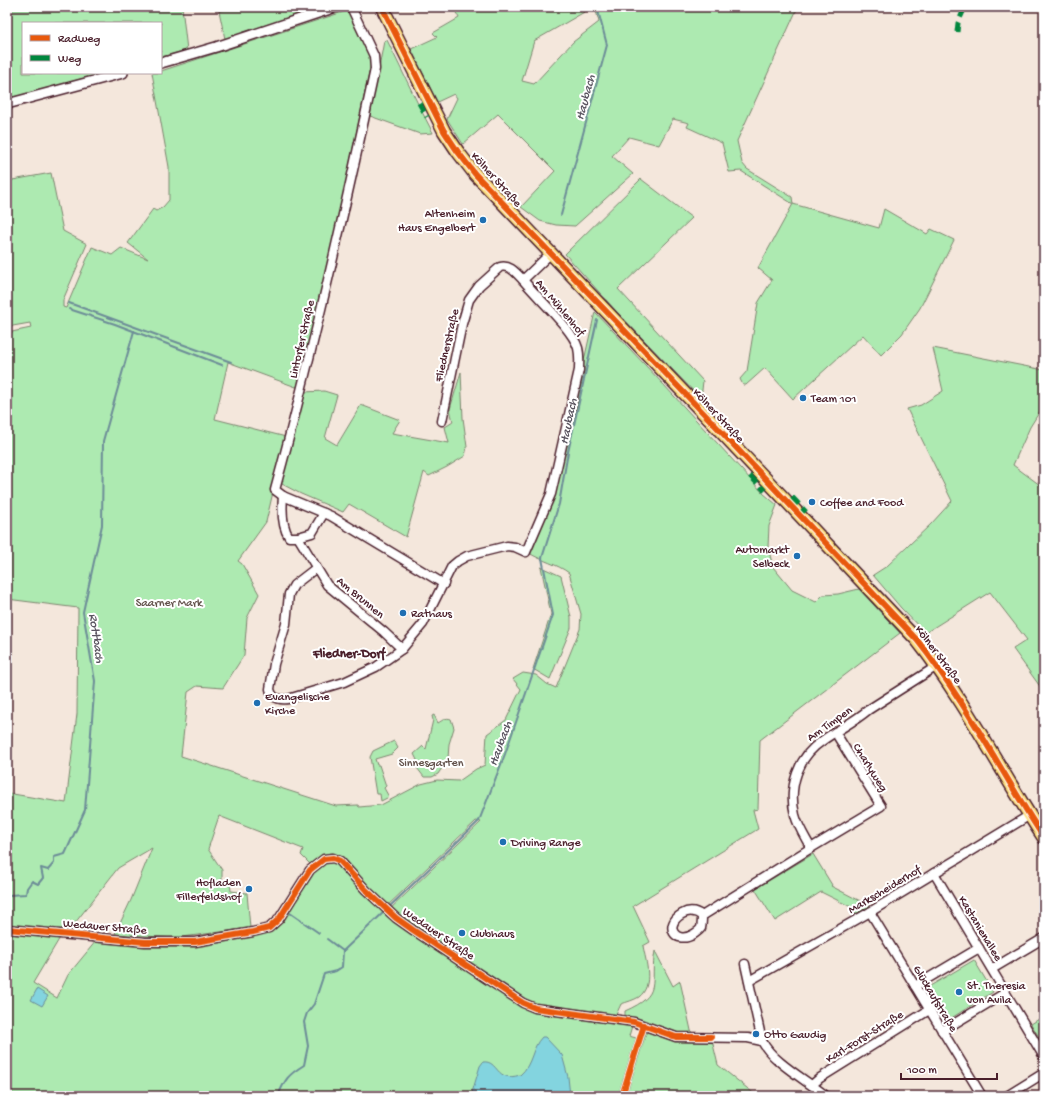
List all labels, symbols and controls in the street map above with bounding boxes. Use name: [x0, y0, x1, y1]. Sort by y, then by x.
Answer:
legend: [22, 22, 162, 74]
text: Radweg: [58, 33, 100, 47]
text: Weg: [58, 53, 81, 67]
water label: Haubach: [573, 72, 600, 122]
street label: Kölner Straße: [467, 150, 524, 211]
place label: Altenheim Haus Engelbert: [398, 208, 476, 236]
marker: Altenheim Haus Engelbert: [478, 215, 488, 225]
street label: Am Mühlenhof: [532, 277, 588, 341]
street label: Lintorfer Straße: [287, 298, 319, 380]
street label: Fliednerstraße: [433, 307, 463, 384]
street label: Kölner Straße: [689, 386, 747, 447]
marker: Team 101: [798, 393, 808, 403]
place label: Team 101: [810, 393, 856, 407]
water label: Haubach: [557, 396, 582, 446]
marker: Coffee and Food: [807, 497, 817, 507]
place label: Coffee and Food: [820, 497, 904, 511]
place label: Automarkt Selbeck: [735, 544, 791, 572]
marker: Automarkt Selbeck: [792, 551, 802, 561]
street label: Am Brunnen: [333, 575, 387, 623]
park label: Saarner Mark: [136, 597, 204, 611]
marker: Rathaus: [398, 608, 408, 618]
place label: Rathaus: [411, 608, 453, 622]
water label: Rottbach: [85, 613, 107, 665]
street label: Kölner Straße: [911, 623, 964, 688]
district label: Fliedner-Dorf: [312, 646, 387, 662]
place label: Evangelische Kirche: [265, 691, 330, 719]
marker: Evangelische Kirche: [252, 698, 262, 708]
street label: Am Timpen: [805, 704, 856, 745]
water label: Haubach: [486, 719, 517, 768]
street label: Charlyweg: [849, 741, 890, 795]
park label: Sinnesgarten: [399, 757, 464, 771]
marker: Driving Range: [498, 837, 508, 847]
place label: Driving Range: [510, 837, 581, 851]
street label: Markscheiderhof: [846, 863, 925, 918]
place label: Hofladen Fillerfeldshof: [175, 877, 242, 905]
marker: Hofladen Fillerfeldshof: [244, 884, 254, 894]
street label: Kastanienallee: [954, 894, 1005, 965]
street label: Wedauer Straße: [399, 905, 477, 964]
street label: Wedauer Straße: [62, 917, 148, 939]
marker: Clubhaus: [457, 928, 467, 938]
place label: Clubhaus: [470, 928, 515, 942]
street label: Glückaufstraße: [909, 963, 960, 1035]
place label: St. Theresia von Avila: [967, 980, 1026, 1008]
marker: St. Theresia von Avila: [954, 987, 964, 997]
street label: Karl-Forst-Straße: [824, 1008, 907, 1067]
marker: Otto Gaudig: [751, 1029, 761, 1039]
place label: Otto Gaudig: [764, 1029, 827, 1043]
scale bar: [901, 1055, 997, 1081]
text: 100 m: [906, 1064, 937, 1078]

